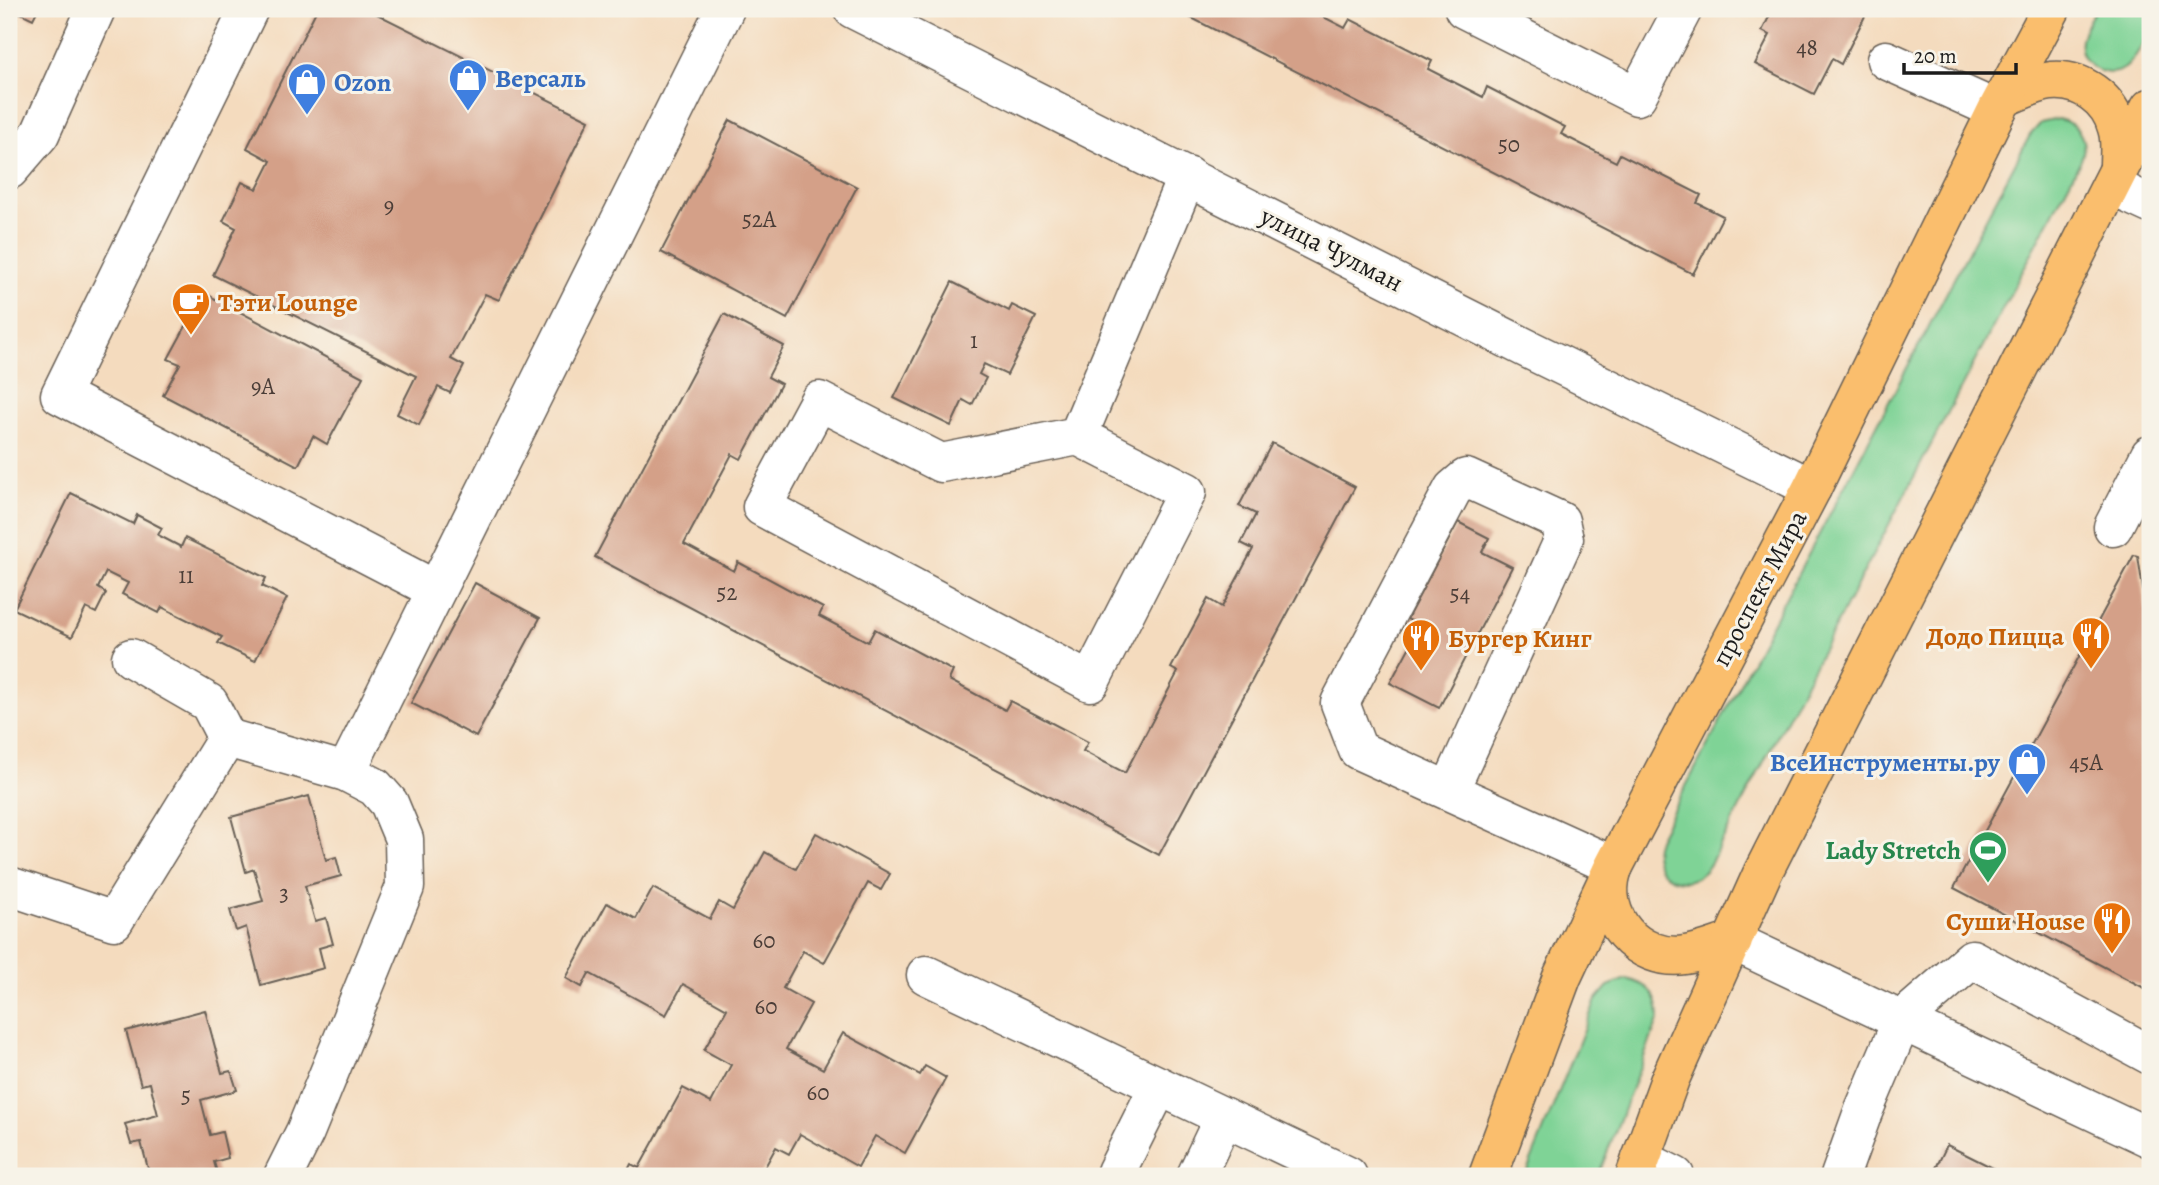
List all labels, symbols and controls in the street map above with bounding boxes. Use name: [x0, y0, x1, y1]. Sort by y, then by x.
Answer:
house number: 48: [1796, 32, 1818, 63]
scale bar: [1904, 32, 2016, 76]
text: 20 m: [1914, 42, 1957, 70]
shop icon: Версаль: [447, 57, 489, 112]
shop icon: Ozon: [286, 61, 328, 116]
place label: Версаль: [495, 61, 586, 96]
place label: Ozon: [334, 65, 392, 100]
house number: 50: [1498, 129, 1520, 160]
house number: 9: [384, 190, 394, 221]
street label: улица Чулман: [1254, 198, 1409, 300]
house number: 52А: [742, 204, 777, 235]
cafe icon: Тэти Lounge: [170, 281, 212, 336]
place label: Тэти Lounge: [218, 285, 358, 320]
house number: 1: [970, 325, 978, 356]
house number: 9А: [251, 371, 276, 402]
street label: проспект Мира: [1704, 504, 1815, 673]
house number: 11: [178, 560, 194, 591]
house number: 52: [717, 577, 737, 608]
house number: 54: [1450, 578, 1470, 609]
restaurant icon: Додо Пицца: [2070, 615, 2112, 670]
restaurant icon: Бургер Кинг: [1400, 617, 1442, 672]
place label: Додо Пицца: [1926, 619, 2065, 654]
place label: Бургер Кинг: [1448, 621, 1592, 656]
shop icon: ВсеИнструменты.ру: [2006, 741, 2048, 796]
place label: ВсеИнструменты.ру: [1770, 745, 2000, 780]
house number: 45А: [2069, 747, 2103, 778]
sports icon: Lady Stretch: [1967, 829, 2009, 884]
place label: Lady Stretch: [1825, 833, 1961, 868]
house number: 3: [279, 878, 289, 909]
restaurant icon: Суши House: [2091, 900, 2133, 955]
place label: Суши House: [1946, 904, 2085, 939]
house number: 60: [753, 925, 775, 956]
house number: 60: [755, 991, 777, 1022]
house number: 60: [807, 1077, 829, 1108]
house number: 5: [181, 1080, 191, 1111]

